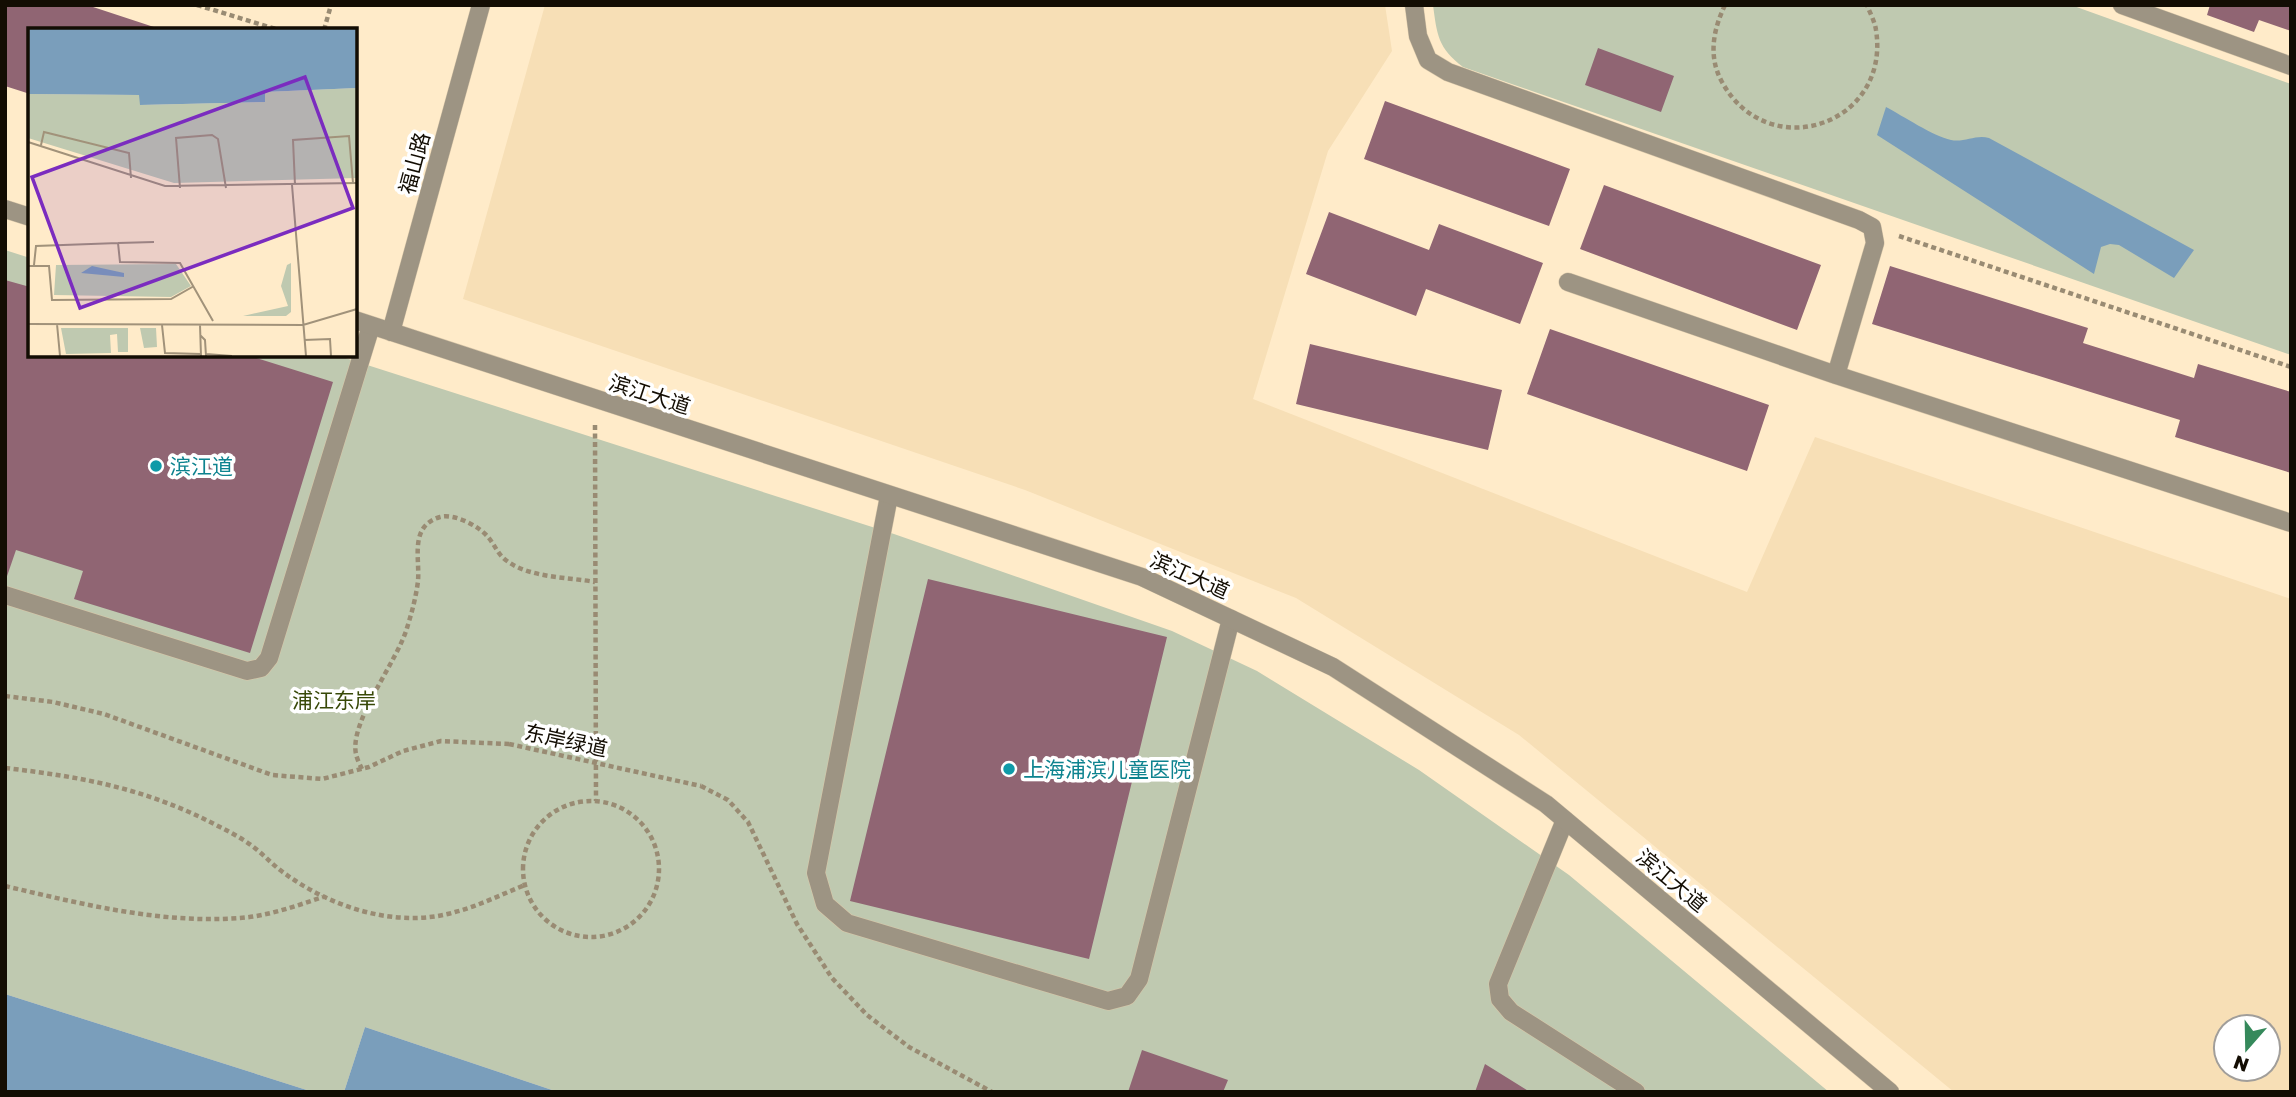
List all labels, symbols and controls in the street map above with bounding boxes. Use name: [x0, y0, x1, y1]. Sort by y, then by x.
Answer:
inset map: [28, 28, 357, 357]
street label: 福山路: [393, 129, 435, 197]
street label: 滨江大道: [606, 369, 694, 419]
place label: 滨江道: [170, 453, 233, 479]
marker: 滨江道: [148, 458, 164, 474]
street label: 滨江大道: [1146, 546, 1234, 604]
park label: 浦江东岸: [292, 687, 376, 713]
street label: 东岸绿道: [522, 719, 610, 761]
place label: 上海浦滨儿童医院: [1023, 756, 1191, 782]
marker: 上海浦滨儿童医院: [1001, 761, 1017, 777]
street label: 滨江大道: [1631, 843, 1713, 917]
north arrow: [2212, 1013, 2282, 1083]
text: N: [2230, 1051, 2252, 1078]

